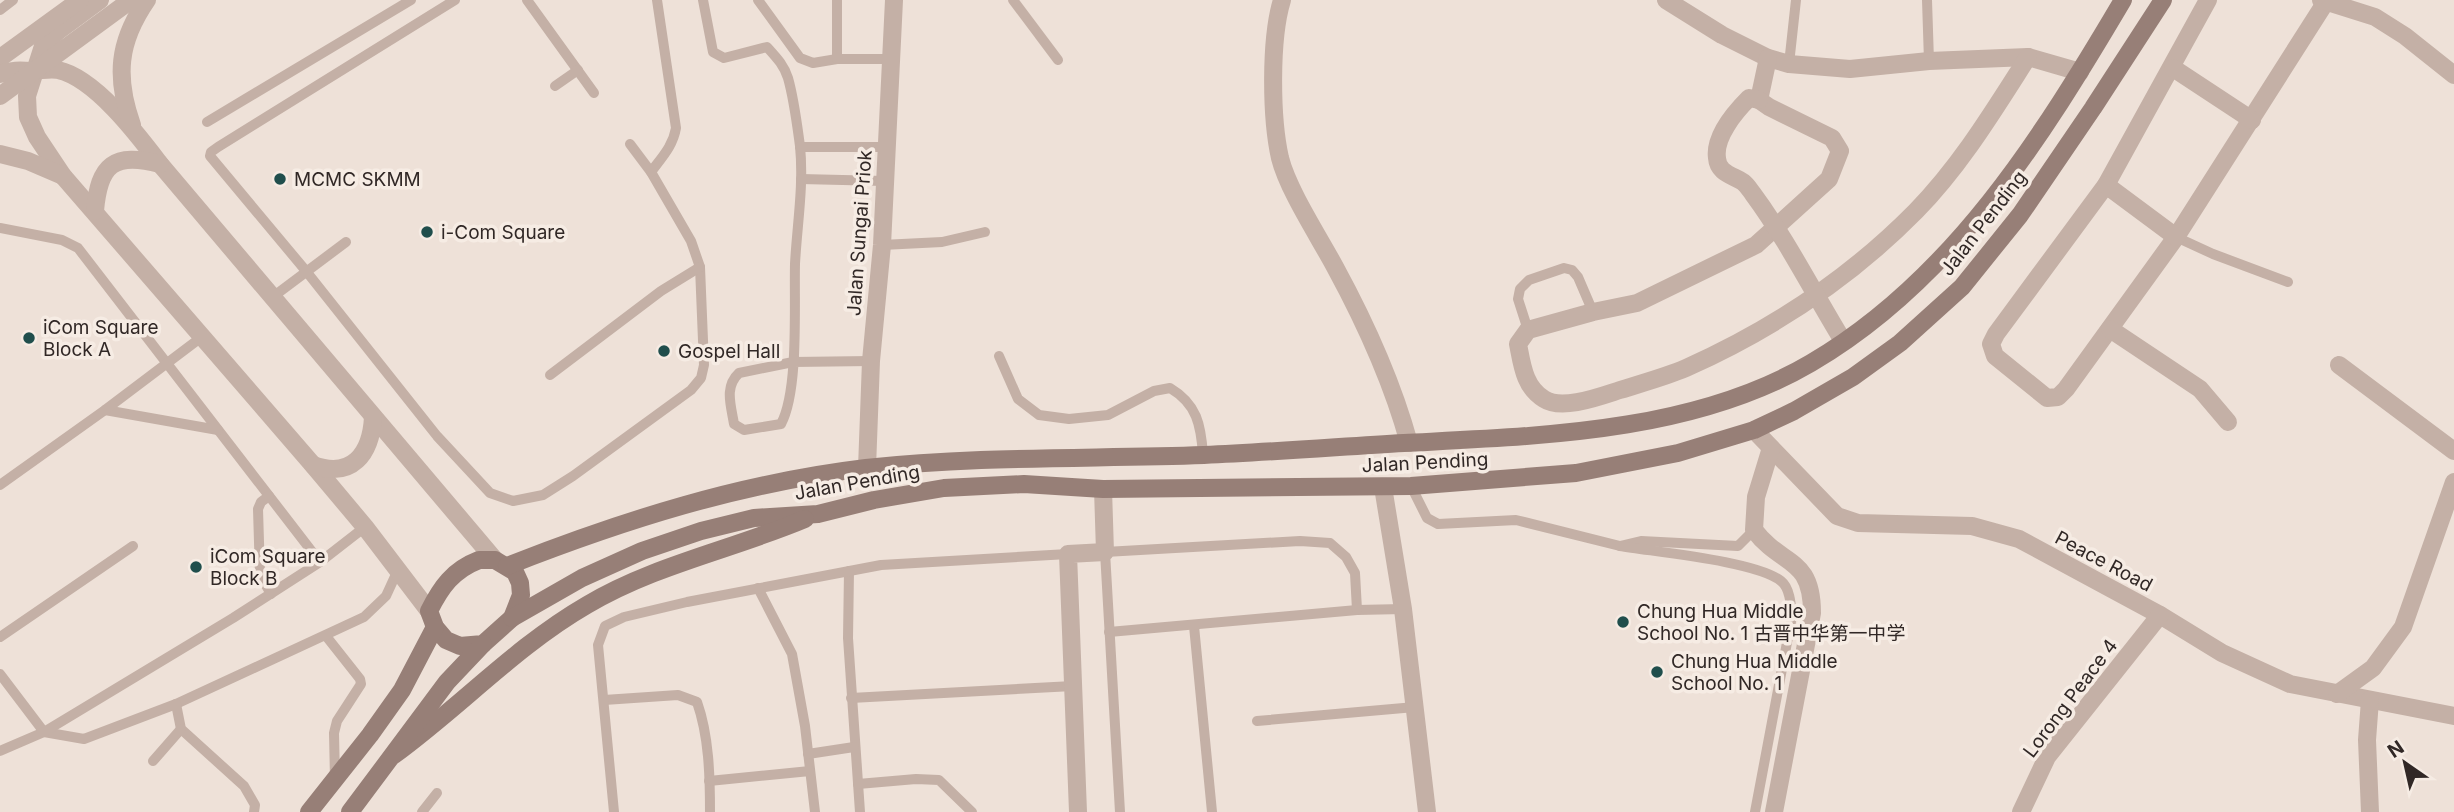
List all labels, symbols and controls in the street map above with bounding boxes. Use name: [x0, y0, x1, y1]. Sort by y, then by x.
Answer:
street label: Jalan Sungai Priok: [842, 149, 877, 317]
street label: Jalan Pending: [1935, 166, 2031, 280]
place label: MCMC SKMM: [294, 168, 421, 191]
marker: MCMC SKMM: [272, 171, 288, 187]
place label: i-Com Square: [441, 221, 565, 244]
marker: i-Com Square: [419, 224, 435, 240]
place label: iCom Square Block A: [43, 316, 159, 361]
marker: iCom Square Block A: [21, 330, 37, 346]
place label: Gospel Hall: [678, 340, 780, 363]
marker: Gospel Hall: [656, 343, 672, 359]
street label: Jalan Pending: [1361, 448, 1489, 477]
street label: Jalan Pending: [793, 460, 922, 505]
street label: Peace Road: [2051, 526, 2156, 597]
place label: iCom Square Block B: [210, 545, 326, 590]
marker: iCom Square Block B: [188, 559, 204, 575]
place label: Chung Hua Middle School No. 1 古晋中华第一中学: [1637, 600, 1906, 645]
marker: Chung Hua Middle School No. 1 古晋中华第一中学: [1615, 614, 1631, 630]
street label: Lorong Peace 4: [2018, 635, 2122, 762]
place label: Chung Hua Middle School No. 1: [1671, 650, 1838, 695]
marker: Chung Hua Middle School No. 1: [1649, 664, 1665, 680]
north arrow: [2370, 728, 2440, 798]
text: N: [2383, 736, 2408, 763]

